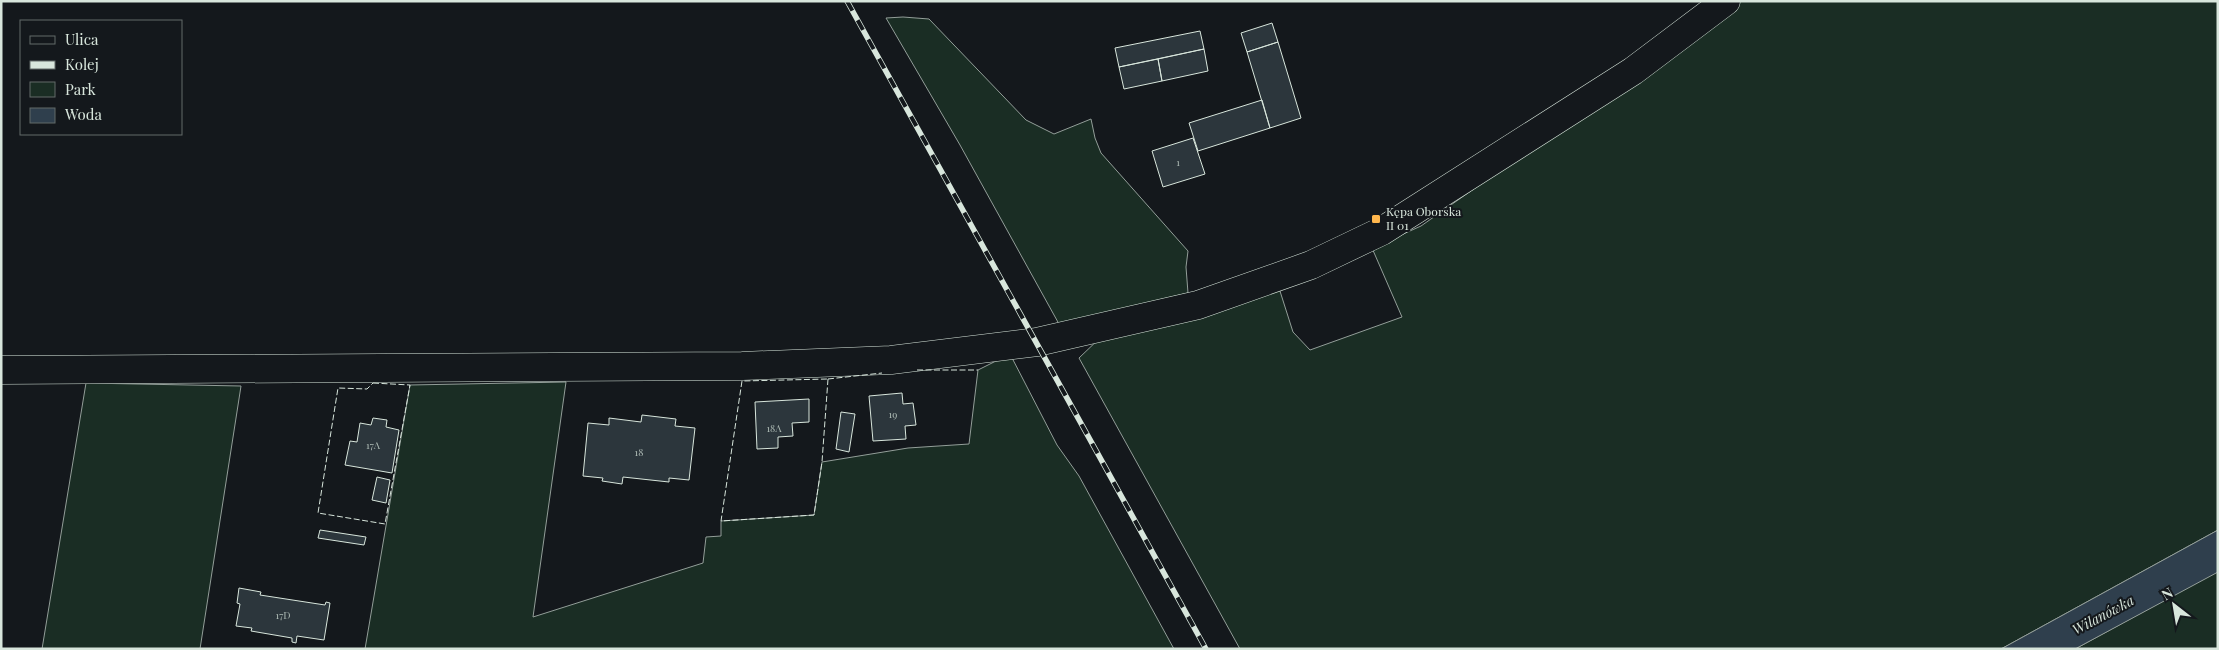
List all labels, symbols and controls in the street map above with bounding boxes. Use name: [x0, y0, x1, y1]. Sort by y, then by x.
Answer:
legend: [20, 20, 182, 135]
text: Ulica: [65, 29, 99, 49]
text: Kolej: [65, 54, 99, 74]
text: Park: [65, 79, 97, 99]
text: Woda: [64, 104, 102, 124]
house number: 1: [1176, 155, 1180, 169]
place label: Kępa Oborska II 01: [1386, 203, 1461, 233]
marker: Kępa Oborska II 01: [1370, 213, 1382, 225]
house number: 19: [889, 407, 897, 421]
house number: 18A: [766, 421, 782, 435]
house number: 17A: [366, 438, 381, 452]
house number: 18: [635, 445, 643, 459]
north arrow: [2149, 580, 2199, 630]
text: N: [2158, 583, 2176, 604]
water label: Wilanówka: [2069, 590, 2137, 639]
house number: 17D: [276, 608, 291, 622]

